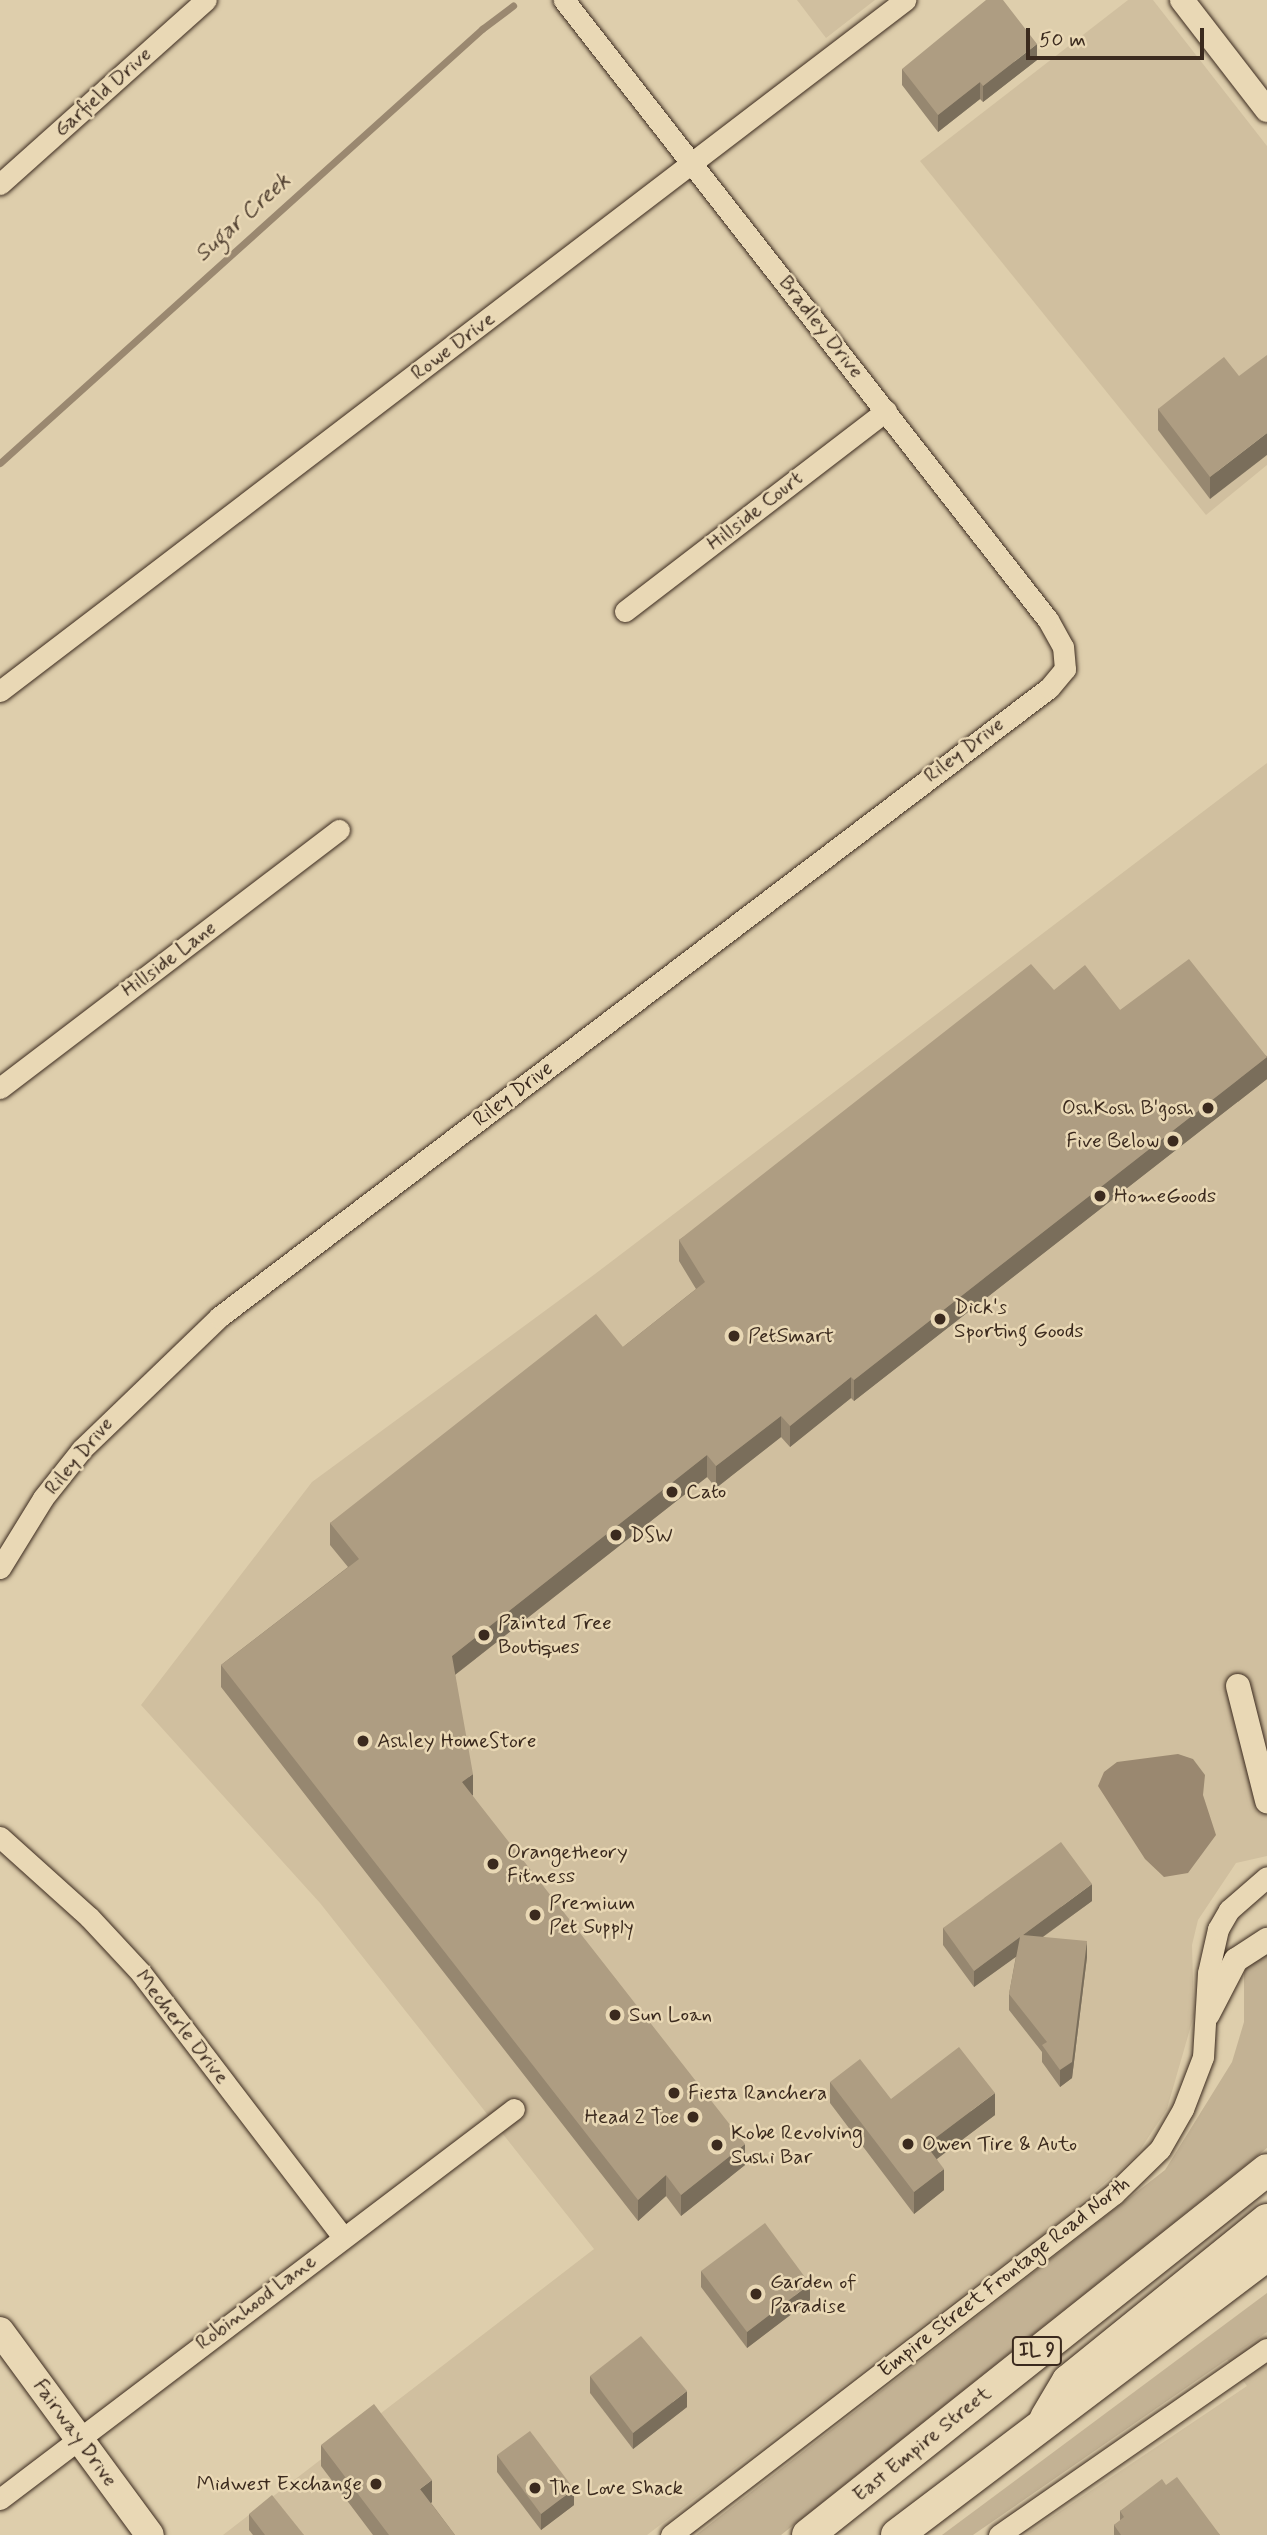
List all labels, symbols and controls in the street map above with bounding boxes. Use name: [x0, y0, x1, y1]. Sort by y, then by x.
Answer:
scale bar: [1029, 14, 1208, 58]
text: 50 m: [1039, 26, 1086, 54]
street label: Garfield Drive: [50, 42, 156, 142]
water label: Sugar Creek: [189, 168, 297, 268]
street label: Bradley Drive: [774, 271, 868, 383]
street label: Rowe Drive: [407, 307, 499, 385]
street label: Hillside Court: [700, 464, 810, 558]
street label: Riley Drive: [919, 712, 1009, 788]
street label: Hillside Lane: [116, 915, 222, 1003]
street label: Riley Drive: [468, 1056, 558, 1132]
place label: OshKosh B'gosh: [1062, 1095, 1194, 1121]
marker: OshKosh B'gosh: [1200, 1100, 1216, 1116]
place label: Five Below: [1064, 1128, 1159, 1154]
marker: Five Below: [1165, 1133, 1181, 1149]
place label: HomeGoods: [1114, 1183, 1216, 1209]
marker: HomeGoods: [1092, 1188, 1108, 1204]
place label: Dick's Sporting Goods: [954, 1294, 1083, 1344]
marker: Dick's Sporting Goods: [932, 1311, 948, 1327]
place label: PetSmart: [748, 1323, 834, 1349]
marker: PetSmart: [726, 1328, 742, 1344]
street label: Riley Drive: [39, 1412, 119, 1500]
place label: Cato: [686, 1479, 726, 1505]
marker: Cato: [664, 1484, 680, 1500]
place label: DSW: [630, 1522, 673, 1548]
marker: DSW: [608, 1527, 624, 1543]
place label: Painted Tree Boutiques: [498, 1610, 608, 1660]
marker: Painted Tree Boutiques: [476, 1627, 492, 1643]
place label: Ashley HomeStore: [377, 1728, 541, 1754]
marker: Ashley HomeStore: [355, 1733, 371, 1749]
place label: Orangetheory Fitness: [507, 1839, 628, 1889]
marker: Orangetheory Fitness: [485, 1856, 501, 1872]
place label: Premium Pet Supply: [549, 1890, 637, 1940]
marker: Premium Pet Supply: [527, 1907, 543, 1923]
street label: Mecherle Drive: [130, 1966, 234, 2088]
place label: Sun Loan: [629, 2002, 712, 2028]
marker: Sun Loan: [607, 2007, 623, 2023]
place label: Fiesta Ranchera: [688, 2080, 828, 2106]
marker: Fiesta Ranchera: [666, 2085, 682, 2101]
place label: Head 2 Toe: [584, 2104, 679, 2130]
marker: Head 2 Toe: [685, 2109, 701, 2125]
place label: Kobe Revolving Sushi Bar: [731, 2120, 863, 2170]
place label: Owen Tire & Auto: [922, 2131, 1074, 2157]
marker: Owen Tire & Auto: [900, 2136, 916, 2152]
marker: Kobe Revolving Sushi Bar: [709, 2137, 725, 2153]
street label: Empire Street Frontage Road North: [873, 2171, 1135, 2383]
street label: Robinhood Lane: [192, 2249, 320, 2355]
place label: Garden of Paradise: [770, 2269, 857, 2319]
marker: Garden of Paradise: [748, 2286, 764, 2302]
road number: IL 9: [1011, 2336, 1063, 2366]
street label: Fairway Drive: [28, 2375, 122, 2491]
street label: East Empire Street: [848, 2381, 996, 2507]
place label: Midwest Exchange: [196, 2471, 362, 2497]
place label: The Love Shack: [549, 2475, 684, 2501]
marker: Midwest Exchange: [368, 2476, 384, 2492]
marker: The Love Shack: [527, 2480, 543, 2496]

